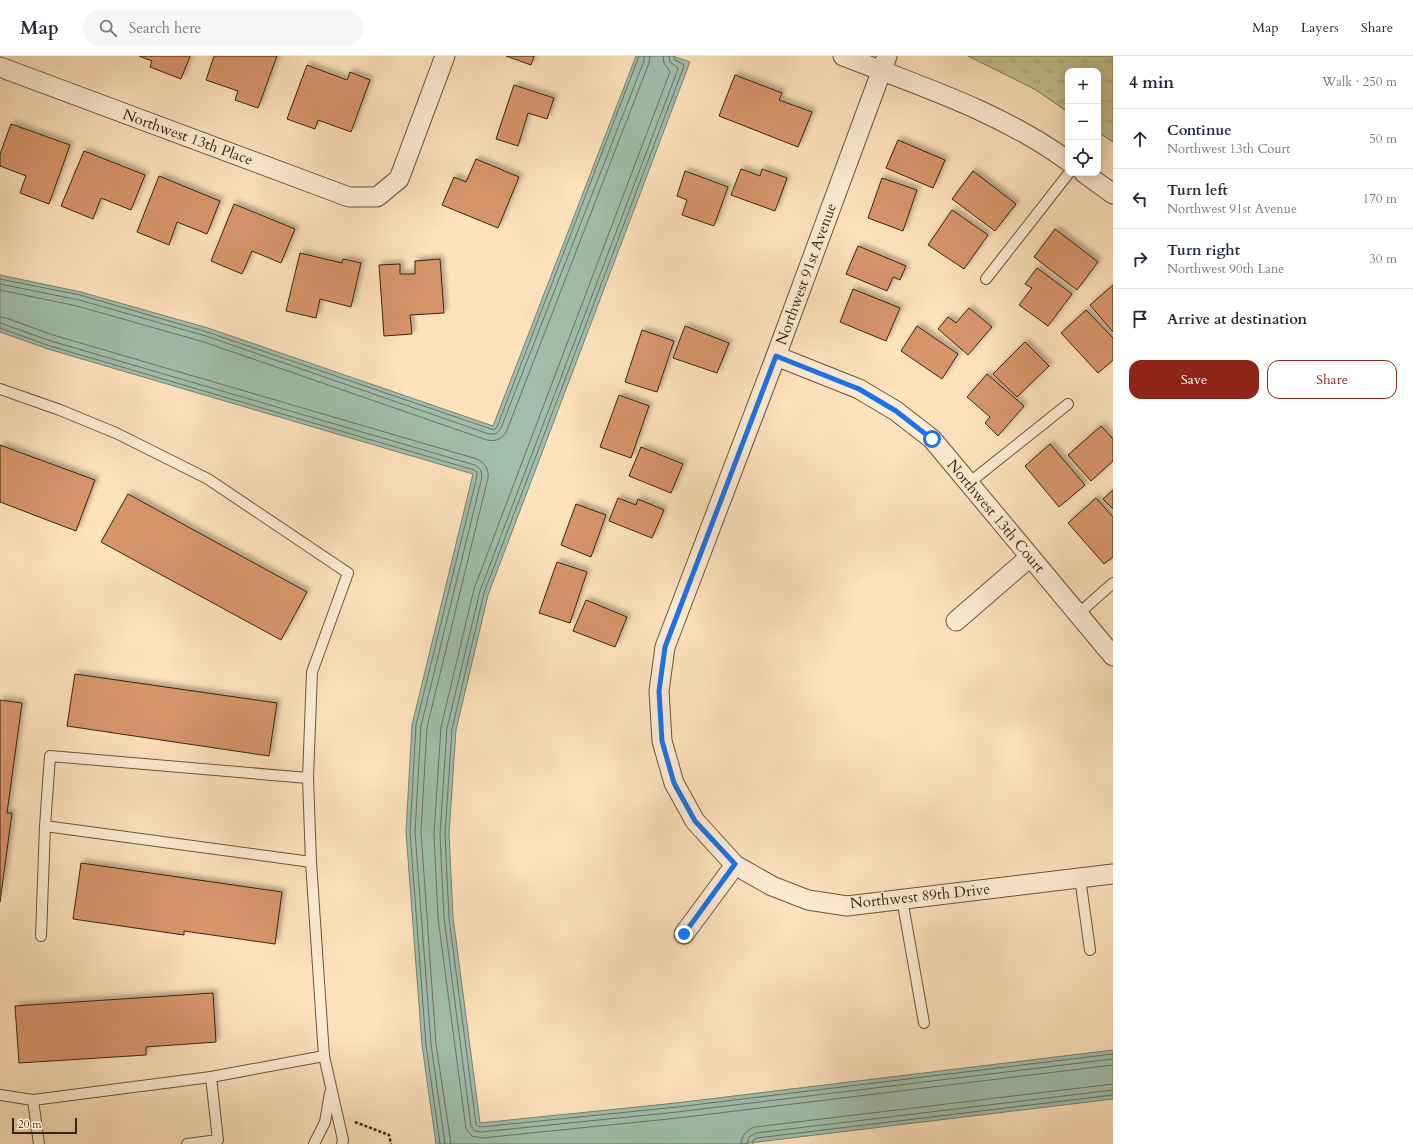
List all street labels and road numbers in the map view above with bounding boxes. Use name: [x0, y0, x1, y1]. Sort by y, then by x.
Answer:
street label: Northwest 13th Place: [120, 104, 256, 170]
street label: Northwest 91st Avenue: [771, 200, 841, 348]
street label: Northwest 13th Court: [943, 455, 1050, 577]
street label: Northwest 89th Drive: [849, 879, 991, 913]

